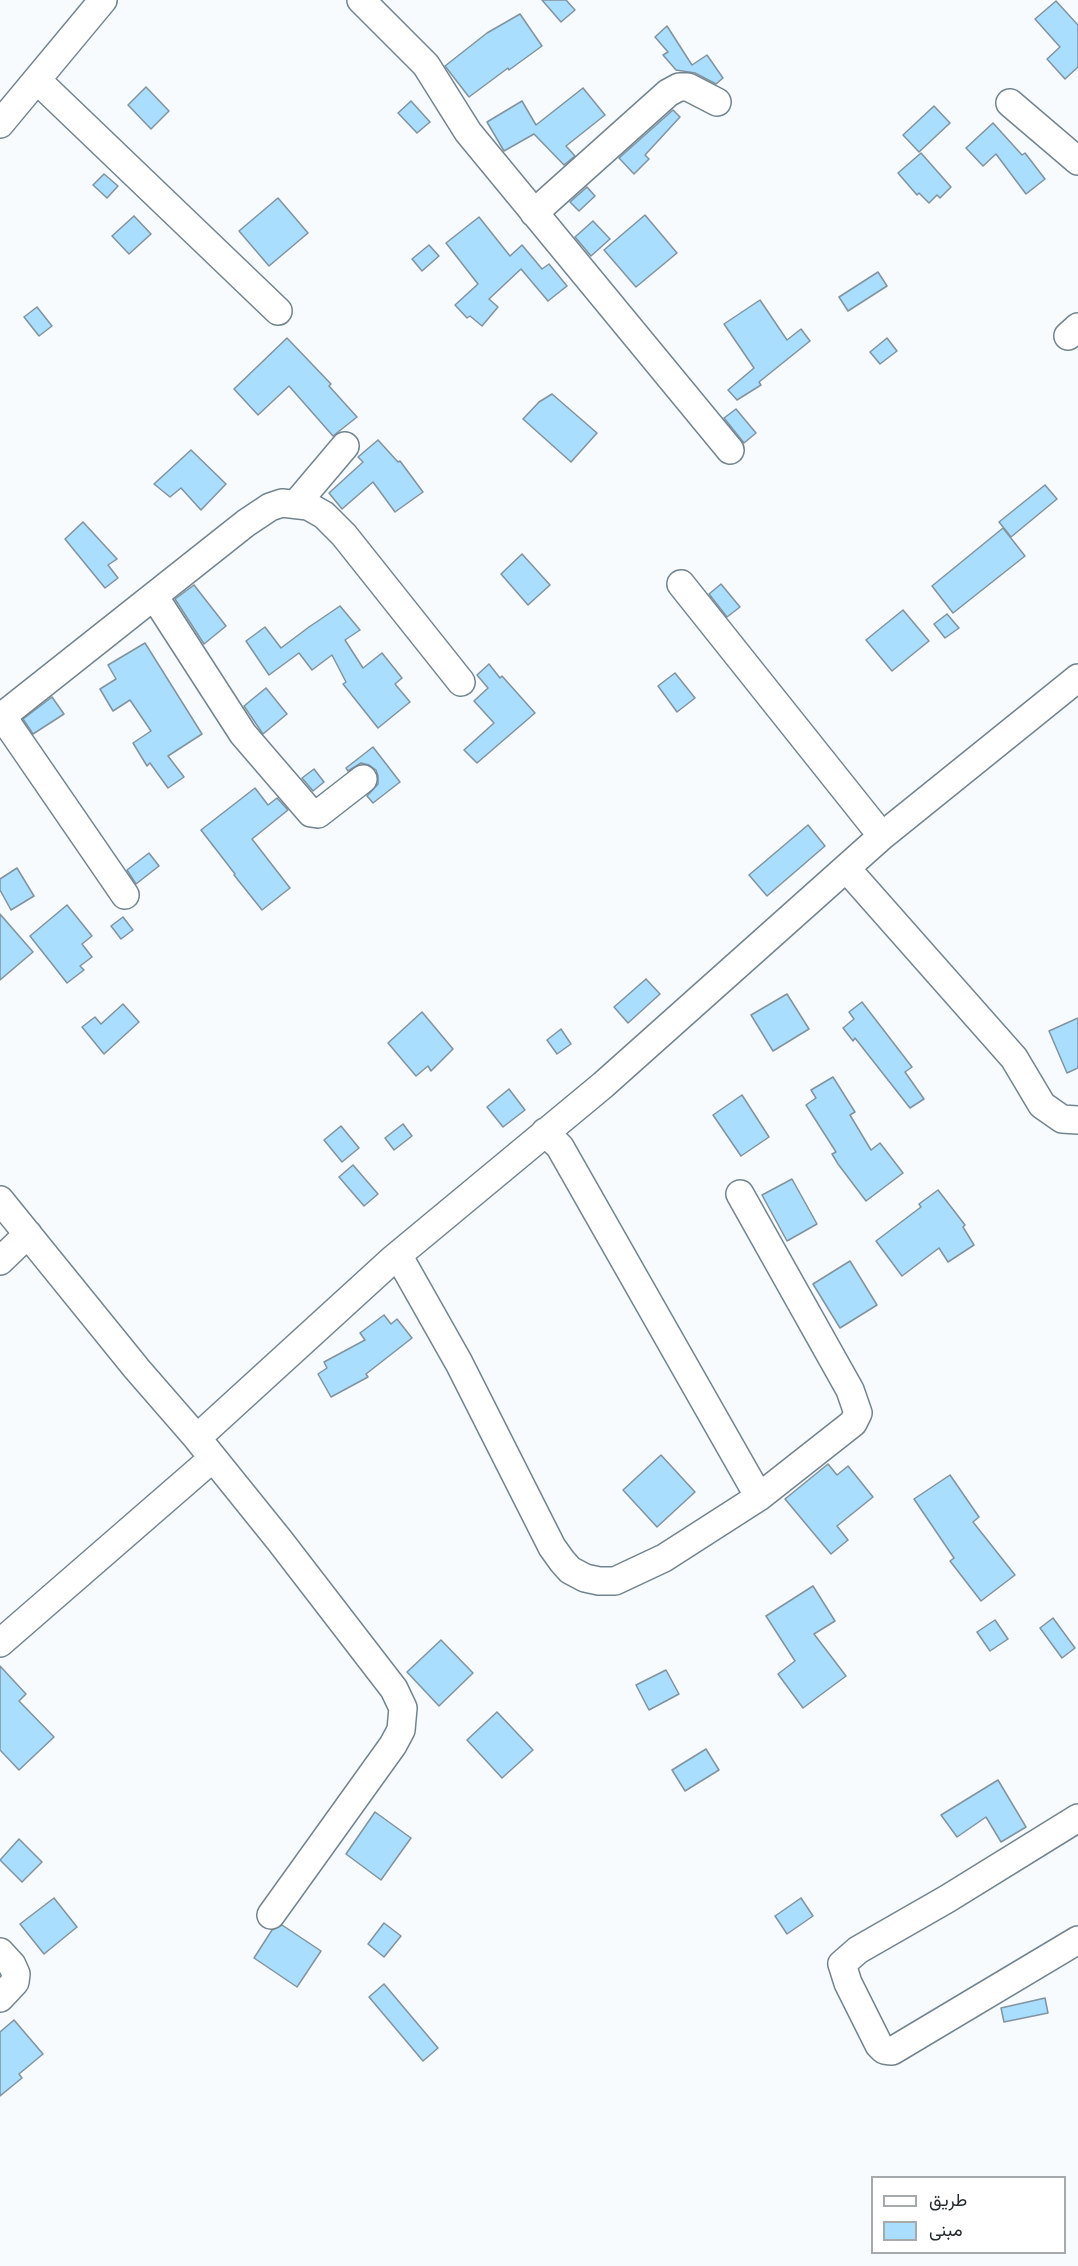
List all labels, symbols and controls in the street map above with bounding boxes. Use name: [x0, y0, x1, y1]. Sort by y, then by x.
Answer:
legend: [871, 2176, 1066, 2254]
text: طريق: [929, 2187, 967, 2213]
text: مبنى: [929, 2217, 963, 2243]

